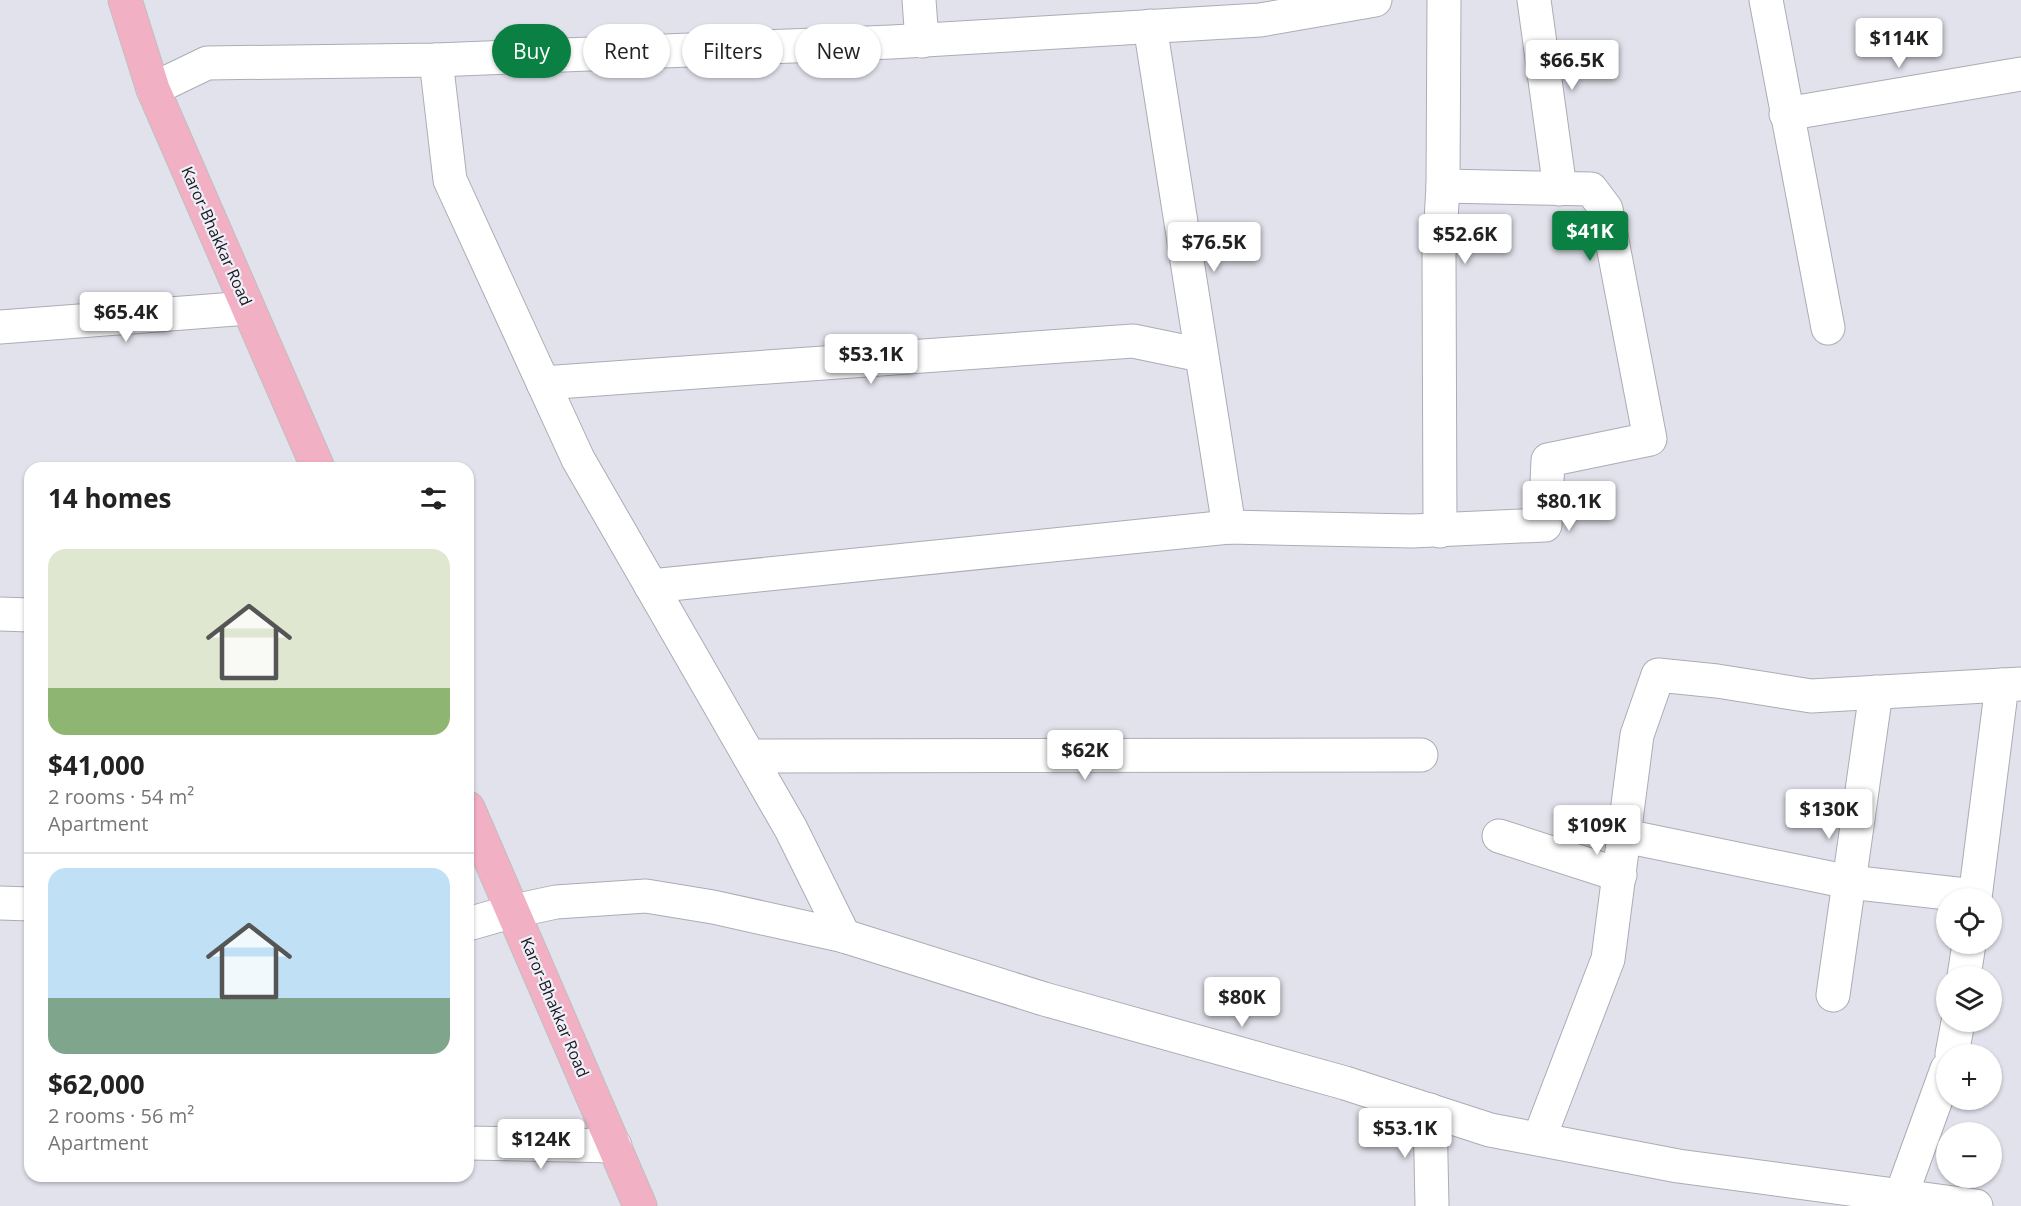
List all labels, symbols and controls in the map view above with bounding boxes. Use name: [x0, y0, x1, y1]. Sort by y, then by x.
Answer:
pin: $114K: [1857, 18, 1941, 69]
chip: Buy: [492, 24, 571, 78]
chip: Rent: [583, 24, 670, 78]
chip: Filters: [682, 24, 783, 78]
chip: New: [795, 24, 881, 78]
text: $114K: [1869, 24, 1929, 51]
pin: $66.5K: [1523, 40, 1621, 91]
text: $66.5K: [1540, 46, 1604, 73]
street label: Karor-Bhakkar Road: [176, 163, 258, 309]
pin: $41K: [1554, 211, 1626, 262]
pin: $52.6K: [1416, 214, 1514, 265]
text: $41K: [1566, 217, 1614, 244]
text: $52.6K: [1433, 220, 1497, 247]
pin: $76.5K: [1165, 222, 1263, 273]
text: $76.5K: [1182, 228, 1246, 255]
pin: $65.4K: [77, 292, 175, 343]
text: $65.4K: [94, 298, 158, 325]
pin: $53.1K: [822, 334, 920, 385]
text: $53.1K: [839, 340, 903, 367]
text: 14 homes: [48, 480, 172, 516]
pin: $80.1K: [1520, 481, 1618, 532]
icon: filters: [417, 482, 450, 515]
text: $80.1K: [1537, 487, 1601, 514]
icon: home: [195, 588, 303, 696]
pin: $62K: [1049, 730, 1121, 781]
text: $62K: [1061, 736, 1109, 763]
text: $41,000: [48, 747, 145, 783]
text: 2 rooms · 54 m²: [48, 783, 194, 810]
pin: $130K: [1787, 789, 1871, 840]
text: $130K: [1799, 795, 1859, 822]
pin: $109K: [1555, 805, 1639, 856]
text: Apartment: [48, 810, 148, 837]
text: $109K: [1567, 811, 1627, 838]
map controls: [1936, 888, 2002, 1188]
button: locate: [1936, 888, 2002, 954]
icon: home: [195, 907, 303, 1015]
street label: Karor-Bhakkar Road: [516, 934, 594, 1080]
button: layers: [1936, 966, 2002, 1032]
pin: $80K: [1206, 977, 1278, 1028]
text: $80K: [1218, 983, 1266, 1010]
button: +: [1936, 1044, 2002, 1110]
text: $62,000: [48, 1066, 145, 1102]
text: 2 rooms · 56 m²: [48, 1102, 194, 1129]
pin: $53.1K: [1356, 1108, 1454, 1159]
text: $53.1K: [1373, 1114, 1437, 1141]
pin: $124K: [499, 1119, 583, 1170]
button: −: [1936, 1122, 2002, 1188]
text: $124K: [511, 1125, 571, 1152]
text: Apartment: [48, 1129, 148, 1156]

